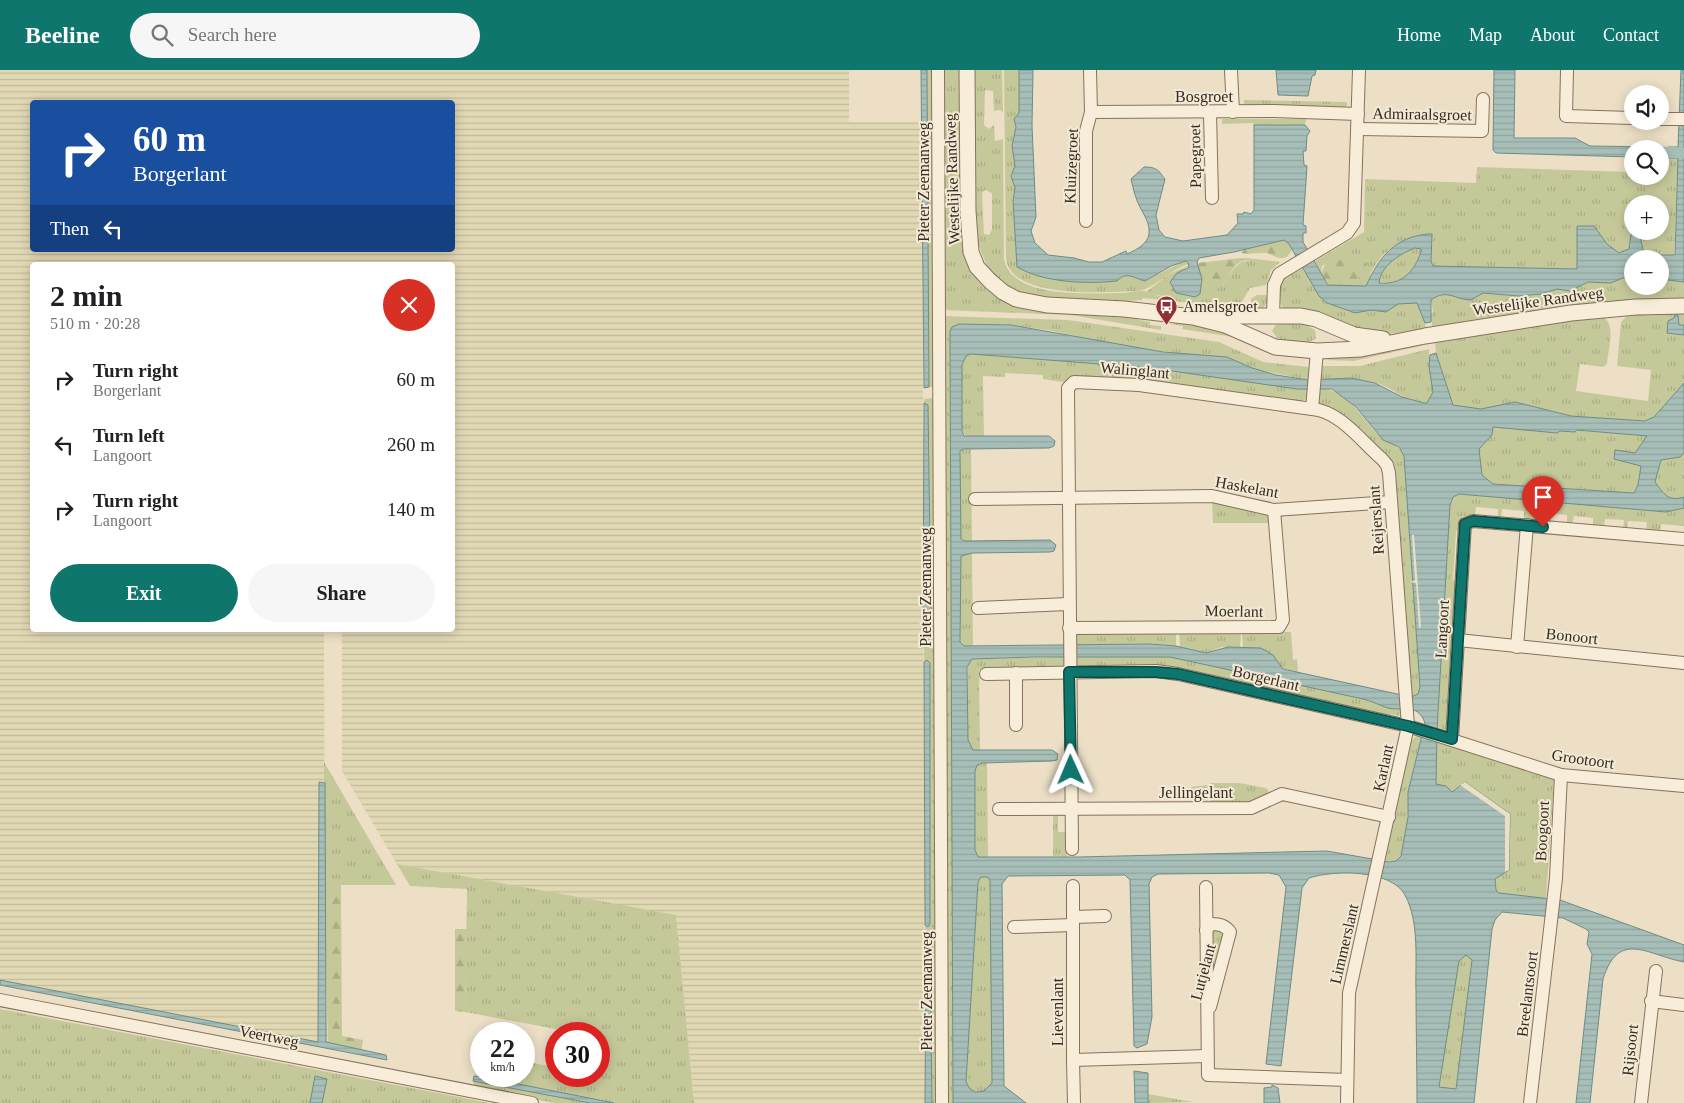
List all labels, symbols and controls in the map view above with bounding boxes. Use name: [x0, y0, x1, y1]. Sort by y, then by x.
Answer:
search box: [130, 13, 480, 58]
icon: search: [148, 21, 176, 49]
text: Beeline: [25, 22, 100, 48]
text: Search here: [188, 24, 277, 45]
text: Home: [1397, 25, 1441, 45]
text: Map: [1469, 25, 1502, 45]
text: About: [1530, 25, 1575, 45]
text: Contact: [1603, 25, 1659, 45]
map controls: [1624, 85, 1669, 295]
button: sound: [1624, 85, 1669, 130]
street label: Bosgroet: [1175, 88, 1233, 106]
street label: Admiraalsgroet: [1372, 105, 1472, 124]
street label: Westelijke Randweg: [941, 113, 964, 245]
icon: right: [50, 120, 115, 185]
text: 60 m: [133, 120, 206, 159]
street label: Pieter Zeemanweg: [915, 122, 933, 242]
street label: Papegroet: [1186, 123, 1205, 188]
street label: Kluizegroet: [1061, 127, 1082, 204]
button: search: [1624, 140, 1669, 185]
text: Borgerlant: [133, 161, 227, 186]
button: +: [1624, 195, 1669, 240]
icon: left: [99, 215, 127, 243]
text: Then: [50, 218, 89, 239]
button: −: [1624, 250, 1669, 295]
text: 2 min: [50, 279, 123, 312]
button: close: [383, 279, 435, 331]
street label: Westelijke Randweg: [1472, 283, 1604, 320]
bus stop icon: Amelsgroet: [1155, 294, 1179, 325]
place label: Amelsgroet: [1183, 298, 1258, 316]
text: 510 m · 20:28: [50, 315, 140, 332]
street label: Walinglant: [1099, 358, 1171, 383]
text: Turn right: [93, 360, 178, 381]
icon: right: [50, 366, 78, 394]
text: 60 m: [396, 369, 435, 390]
text: Borgerlant: [93, 382, 161, 399]
text: Turn left: [93, 425, 165, 446]
icon: left: [50, 431, 78, 459]
text: 260 m: [387, 434, 435, 455]
text: Langoort: [93, 447, 152, 464]
street label: Haskelant: [1214, 473, 1281, 501]
pin: [1522, 476, 1564, 527]
icon: arrive: [1529, 483, 1557, 511]
street label: Reijerslant: [1365, 484, 1388, 555]
text: Turn right: [93, 490, 178, 511]
icon: right: [50, 496, 78, 524]
text: 140 m: [387, 499, 435, 520]
text: Langoort: [93, 512, 152, 529]
street label: Pieter Zeemanweg: [917, 527, 935, 647]
button: Exit: [50, 564, 238, 622]
button: Share: [248, 564, 435, 622]
street label: Langoort: [1432, 599, 1453, 659]
street label: Moerlant: [1205, 602, 1264, 620]
street label: Bonoort: [1545, 625, 1600, 647]
street label: Borgerlant: [1231, 662, 1302, 695]
street label: Karlant: [1370, 742, 1396, 793]
position arrow: [1044, 743, 1096, 795]
street label: Grootoort: [1551, 746, 1616, 772]
street label: Jellingelant: [1159, 784, 1233, 802]
street label: Boogoort: [1532, 800, 1553, 862]
street label: Limmerslant: [1327, 902, 1362, 986]
street label: Pieter Zeemanweg: [918, 931, 936, 1051]
street label: Lutjelant: [1187, 941, 1220, 1002]
street label: Breelantsoort: [1513, 950, 1541, 1038]
street label: Lievenlant: [1049, 977, 1066, 1046]
street label: Veertweg: [238, 1022, 300, 1051]
speed limit sign: 30: [545, 1022, 610, 1087]
street label: Rijsoort: [1619, 1023, 1642, 1077]
text: 22: [490, 1035, 515, 1062]
text: km/h: [490, 1060, 515, 1074]

